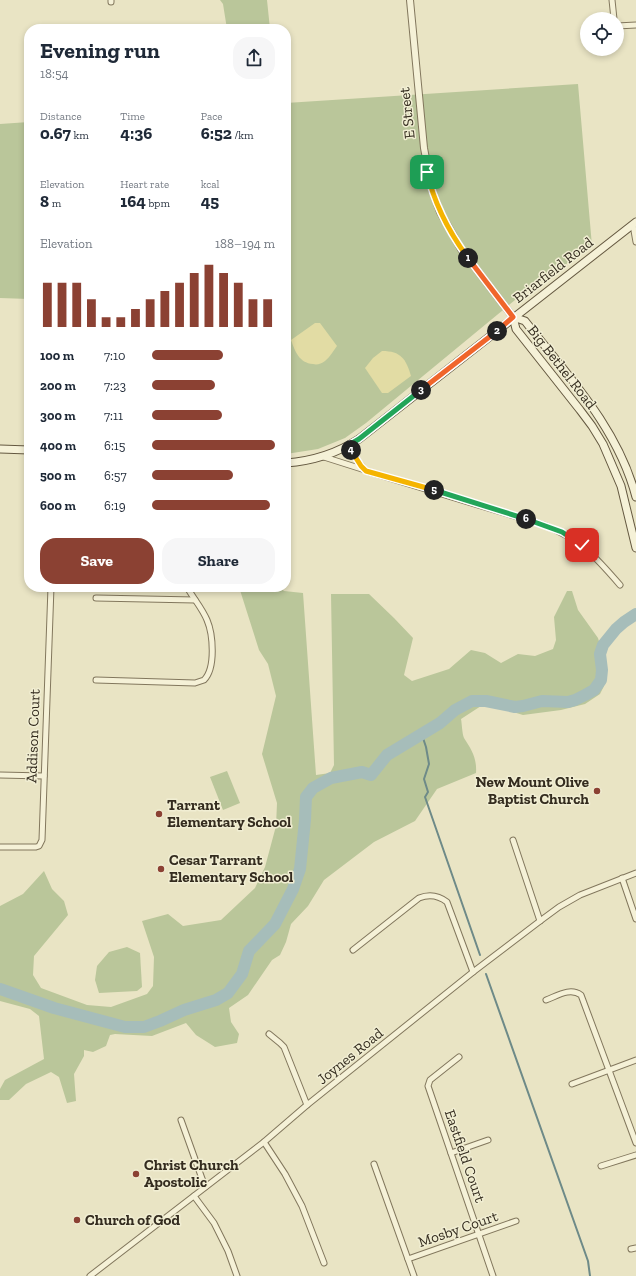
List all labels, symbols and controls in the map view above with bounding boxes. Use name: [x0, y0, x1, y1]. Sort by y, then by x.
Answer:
map controls: [580, 12, 624, 56]
button: locate: [580, 12, 624, 56]
text: Evening run: [40, 37, 160, 64]
button: share: [233, 37, 275, 79]
text: 18:54: [40, 66, 69, 81]
street label: E Street: [395, 86, 419, 140]
text: Distance: [40, 110, 82, 123]
text: Time: [120, 110, 145, 123]
text: Pace: [201, 110, 222, 123]
text: 0.67: [40, 123, 71, 143]
text: 4:36: [120, 123, 152, 143]
text: 6:52: [201, 123, 232, 143]
text: km: [71, 129, 89, 142]
text: /km: [232, 129, 253, 142]
pin: [410, 155, 444, 189]
icon: arrive: [416, 161, 438, 183]
text: Elevation: [40, 178, 84, 191]
text: Heart rate: [120, 178, 169, 191]
text: kcal: [201, 178, 220, 191]
text: 8: [40, 191, 49, 211]
text: 164: [120, 191, 146, 211]
text: 45: [201, 191, 219, 211]
text: m: [49, 197, 61, 210]
text: bpm: [146, 197, 170, 210]
street label: Briarfield Road: [509, 233, 597, 307]
text: Elevation: [40, 236, 92, 251]
text: 188–194 m: [215, 236, 275, 251]
pin: 1: [458, 248, 478, 268]
text: 1: [466, 251, 470, 264]
pin: 2: [487, 321, 507, 341]
street label: Big Bethel Road: [524, 321, 601, 413]
text: 2: [494, 324, 500, 337]
text: 100 m: [40, 348, 74, 363]
text: 7:10: [104, 348, 126, 363]
text: 200 m: [40, 378, 76, 393]
text: 7:23: [104, 378, 126, 393]
pin: 3: [411, 380, 431, 400]
text: 3: [418, 383, 424, 396]
text: 300 m: [40, 408, 76, 423]
text: 7:11: [104, 408, 123, 423]
text: 400 m: [40, 438, 76, 453]
text: 6:15: [104, 438, 125, 453]
pin: 4: [341, 440, 361, 460]
text: 4: [348, 443, 354, 456]
text: 500 m: [40, 468, 76, 483]
text: 6:57: [104, 468, 127, 483]
pin: 5: [424, 480, 444, 500]
text: 5: [431, 483, 437, 496]
text: 600 m: [40, 498, 76, 513]
text: 6:19: [104, 498, 126, 513]
pin: 6: [516, 509, 536, 529]
text: 6: [523, 512, 529, 525]
pin: [565, 528, 599, 562]
icon: check: [571, 534, 593, 556]
button: Save: [40, 538, 154, 584]
button: Share: [162, 538, 275, 584]
street label: Addison Court: [22, 688, 44, 783]
place label: New Mount Olive Baptist Church: [476, 773, 589, 808]
marker: New Mount Olive Baptist Church: [592, 786, 602, 796]
place label: Tarrant Elementary School: [167, 796, 291, 831]
marker: Tarrant Elementary School: [154, 809, 164, 819]
place label: Cesar Tarrant Elementary School: [169, 851, 293, 886]
marker: Cesar Tarrant Elementary School: [156, 864, 166, 874]
street label: Joynes Road: [313, 1024, 387, 1088]
street label: Eastfield Court: [441, 1107, 489, 1205]
place label: Christ Church Apostolic: [144, 1156, 239, 1191]
marker: Christ Church Apostolic: [131, 1169, 141, 1179]
street label: Mosby Court: [416, 1207, 501, 1251]
place label: Church of God: [85, 1211, 180, 1229]
marker: Church of God: [72, 1215, 82, 1225]

